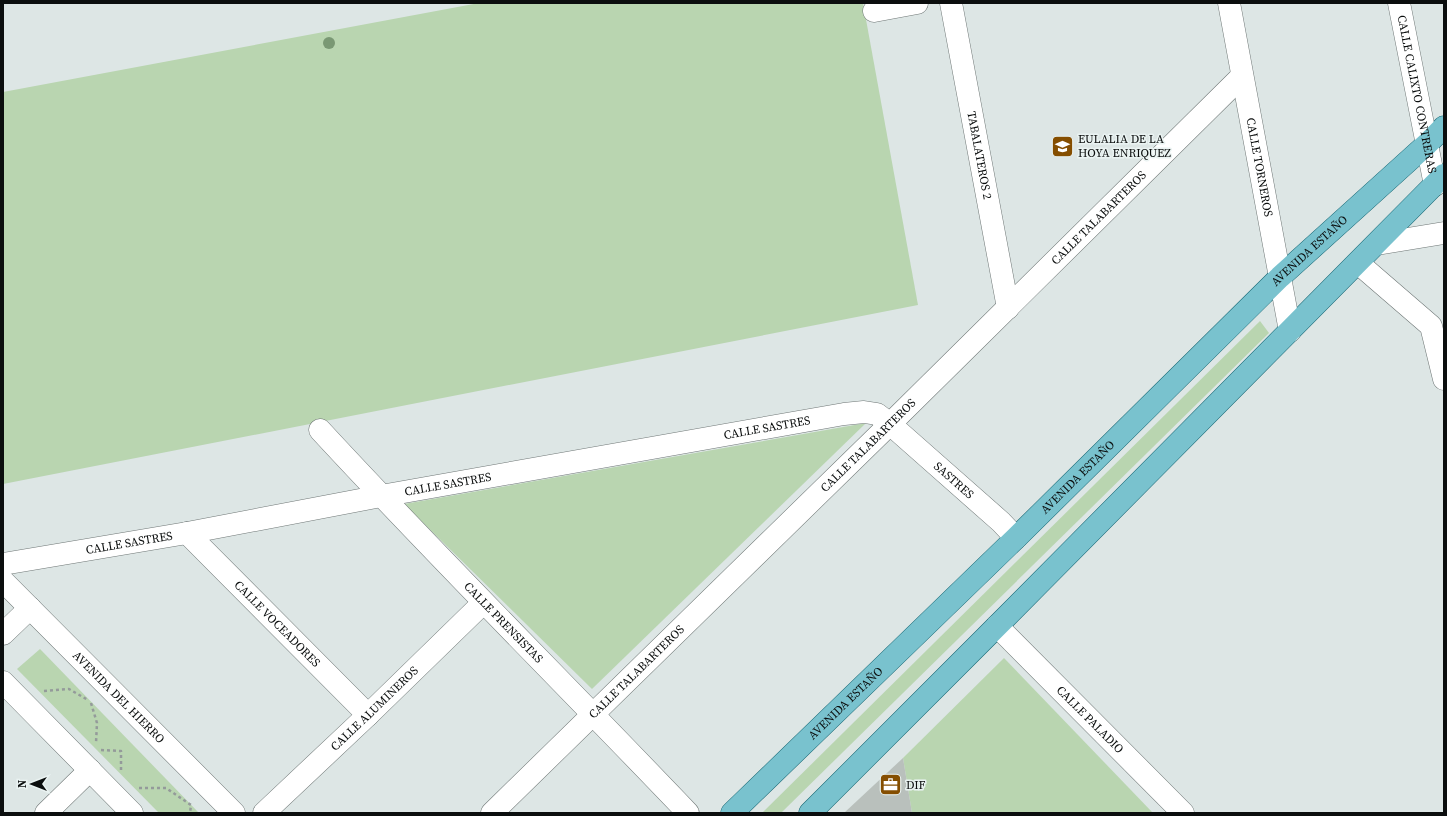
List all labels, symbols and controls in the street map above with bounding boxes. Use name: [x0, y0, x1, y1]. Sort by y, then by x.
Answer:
street label: CALLE CALIXTO CONTRERAS: [1394, 14, 1441, 175]
street label: TABALATEROS 2: [963, 110, 996, 201]
street label: CALLE TORNEROS: [1242, 116, 1277, 218]
place label: EULALIA DE LA HOYA ENRIQUEZ: [1078, 131, 1171, 161]
school or university icon: EULALIA DE LA HOYA ENRIQUEZ: [1049, 133, 1075, 159]
street label: CALLE TALABARTEROS: [1048, 167, 1150, 268]
street label: AVENIDA ESTAÑO: [1267, 212, 1351, 290]
street label: CALLE TALABARTEROS: [817, 395, 919, 496]
street label: CALLE SASTRES: [722, 412, 811, 443]
street label: AVENIDA ESTAÑO: [1037, 437, 1118, 517]
street label: SASTRES: [930, 458, 977, 502]
street label: CALLE SASTRES: [403, 469, 492, 500]
street label: CALLE SASTRES: [85, 528, 174, 558]
street label: CALLE VOCEADORES: [231, 577, 324, 670]
street label: CALLE PRENSISTAS: [460, 579, 547, 667]
street label: CALLE TALABARTEROS: [585, 621, 688, 722]
street label: AVENIDA DEL HIERRO: [69, 648, 168, 747]
street label: CALLE ALUMINEROS: [327, 663, 422, 754]
street label: AVENIDA ESTAÑO: [805, 663, 886, 743]
street label: CALLE PALADIO: [1053, 682, 1127, 757]
north arrow: [12, 764, 52, 804]
office icon: DIF: [877, 772, 903, 798]
place label: DIF: [906, 777, 926, 793]
text: N: [15, 780, 30, 788]

